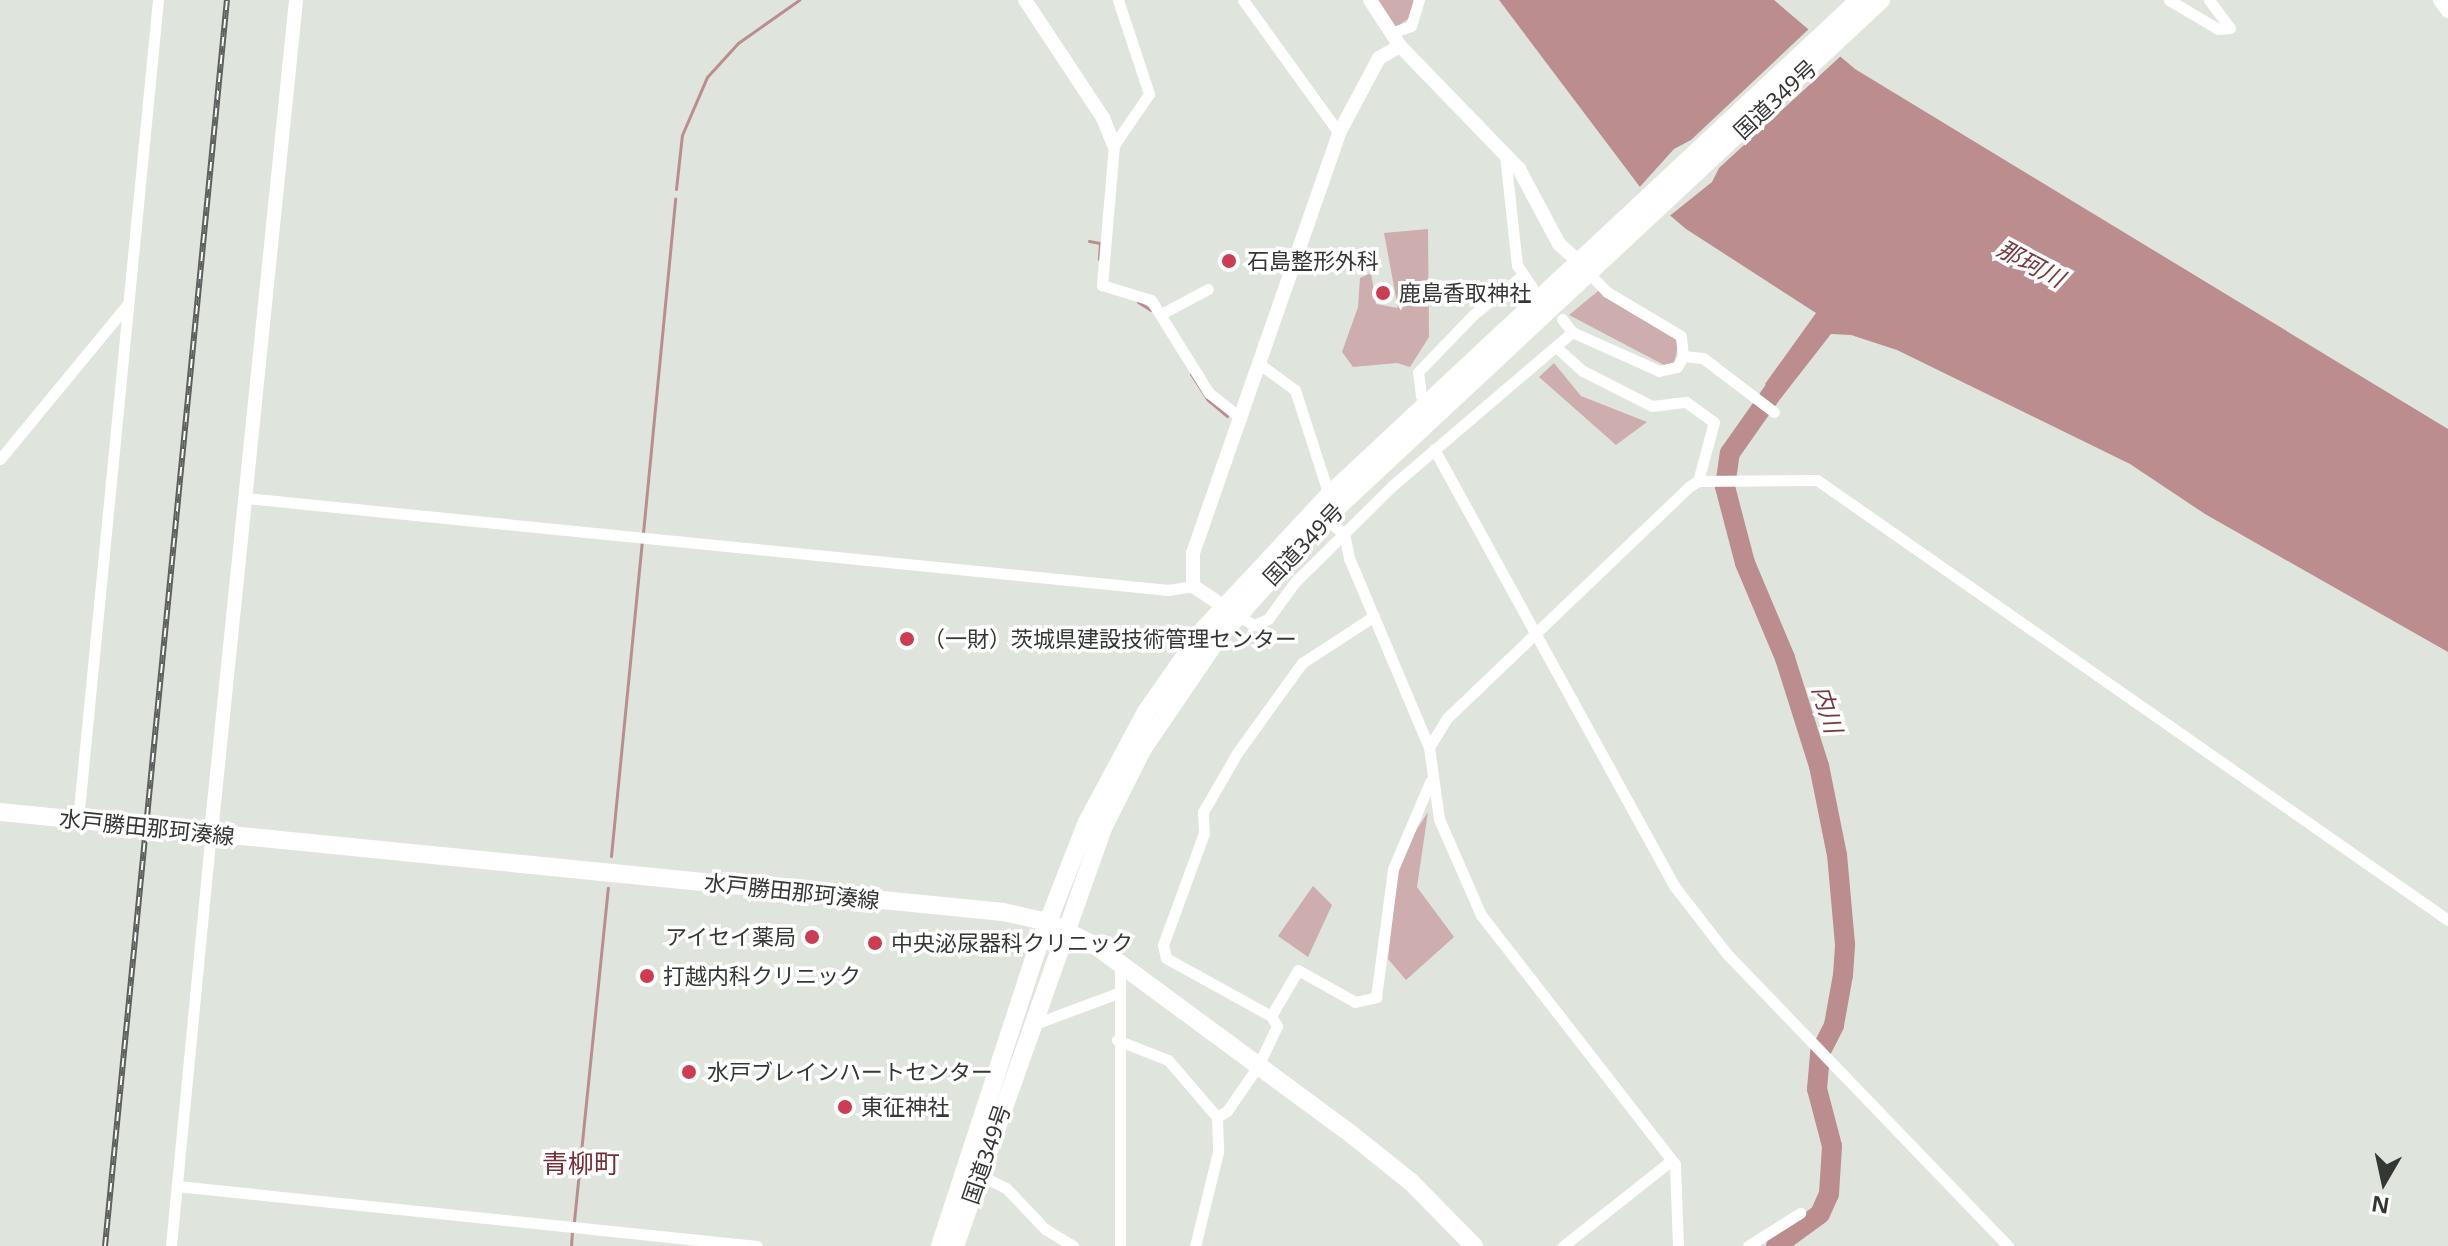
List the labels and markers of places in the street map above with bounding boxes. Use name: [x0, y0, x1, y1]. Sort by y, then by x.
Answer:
place label: 石島整形外科: [1247, 248, 1379, 274]
marker: 石島整形外科: [1218, 250, 1240, 272]
place label: 鹿島香取神社: [1399, 280, 1531, 306]
marker: 鹿島香取神社: [1374, 284, 1392, 302]
place label: （一財）茨城県建設技術管理センター: [923, 626, 1297, 652]
marker: （一財）茨城県建設技術管理センター: [898, 630, 916, 648]
place label: アイセイ薬局: [664, 924, 796, 950]
marker: アイセイ薬局: [803, 928, 821, 946]
place label: 中央泌尿器科クリニック: [891, 930, 1133, 956]
marker: 中央泌尿器科クリニック: [866, 934, 884, 952]
place label: 打越内科クリニック: [663, 963, 861, 989]
marker: 打越内科クリニック: [638, 967, 656, 985]
place label: 水戸ブレインハートセンター: [707, 1059, 993, 1085]
marker: 水戸ブレインハートセンター: [678, 1061, 700, 1083]
place label: 東征神社: [861, 1094, 949, 1120]
marker: 東征神社: [836, 1098, 854, 1116]

